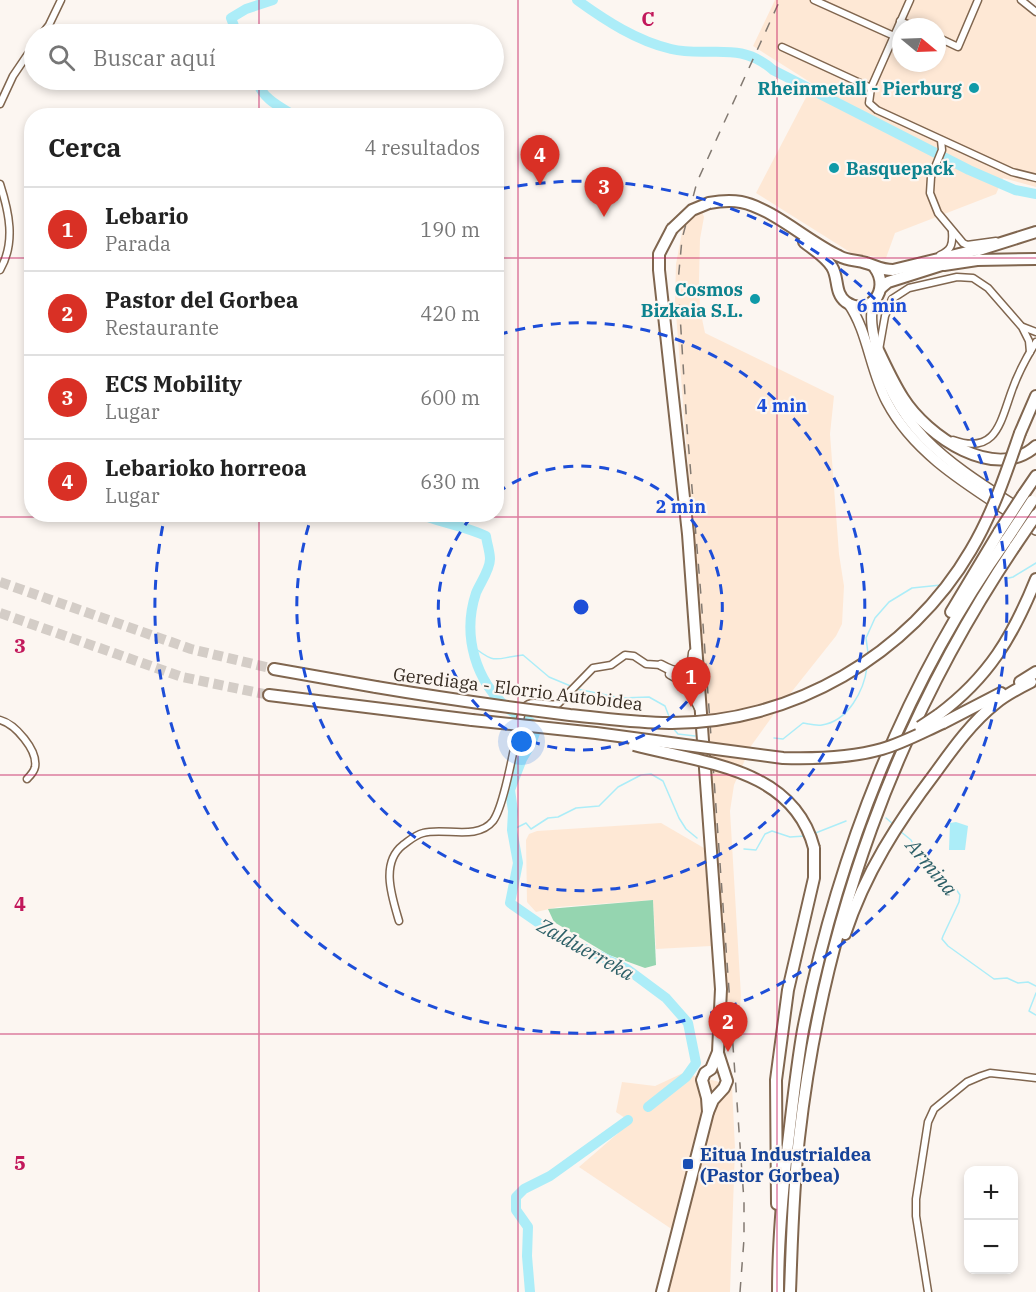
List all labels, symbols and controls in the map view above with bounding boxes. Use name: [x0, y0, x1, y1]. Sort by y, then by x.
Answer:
text: C: [641, 5, 655, 32]
north arrow: [892, 18, 946, 72]
search box: [24, 24, 504, 90]
icon: search: [45, 41, 78, 74]
text: Buscar aquí: [93, 43, 216, 72]
place label: Rheinmetall - Pierburg: [758, 77, 963, 100]
marker: Rheinmetall - Pierburg: [967, 81, 981, 95]
text: Cerca: [48, 130, 121, 164]
text: 4 resultados: [364, 134, 480, 161]
pin: 4: [520, 136, 560, 185]
place label: Basquepack: [846, 157, 955, 180]
marker: Basquepack: [827, 161, 841, 175]
pin: 3: [584, 168, 624, 217]
text: Lebario: [105, 201, 189, 230]
text: 1: [62, 216, 74, 243]
text: 190 m: [420, 216, 480, 243]
text: Parada: [105, 230, 171, 257]
place label: Cosmos Bizkaia S.L.: [641, 278, 743, 322]
text: Pastor del Gorbea: [105, 285, 299, 314]
marker: Cosmos Bizkaia S.L.: [748, 292, 762, 306]
text: 6 min: [857, 294, 907, 317]
text: 2: [62, 300, 74, 327]
text: 420 m: [420, 300, 480, 327]
text: Restaurante: [105, 314, 219, 341]
text: ECS Mobility: [105, 369, 242, 398]
text: 3: [62, 384, 74, 411]
text: 600 m: [420, 384, 480, 411]
text: 4 min: [757, 394, 807, 417]
text: Lugar: [105, 398, 160, 425]
text: Lebarioko horreoa: [105, 453, 307, 482]
text: 4: [62, 468, 74, 495]
text: 630 m: [420, 468, 480, 495]
text: Lugar: [105, 482, 160, 509]
text: 2 min: [656, 495, 706, 518]
centre of rings: [571, 597, 591, 617]
text: 3: [14, 632, 26, 659]
pin: 1: [672, 658, 710, 707]
street label: Gerediaga - Elorrio Autobidea: [392, 662, 644, 716]
your location: [507, 727, 536, 756]
water label: Armina: [899, 831, 964, 901]
text: 4: [14, 890, 26, 917]
water label: Zalduerreka: [532, 911, 639, 987]
pin: 2: [708, 1002, 748, 1052]
place label: Eitua Industrialdea (Pastor Gorbea): [700, 1143, 871, 1187]
text: 5: [14, 1149, 26, 1176]
marker: Eitua Industrialdea (Pastor Gorbea): [681, 1157, 695, 1171]
map controls: [964, 1166, 1018, 1274]
button: +: [964, 1166, 1018, 1220]
button: −: [964, 1220, 1018, 1274]

